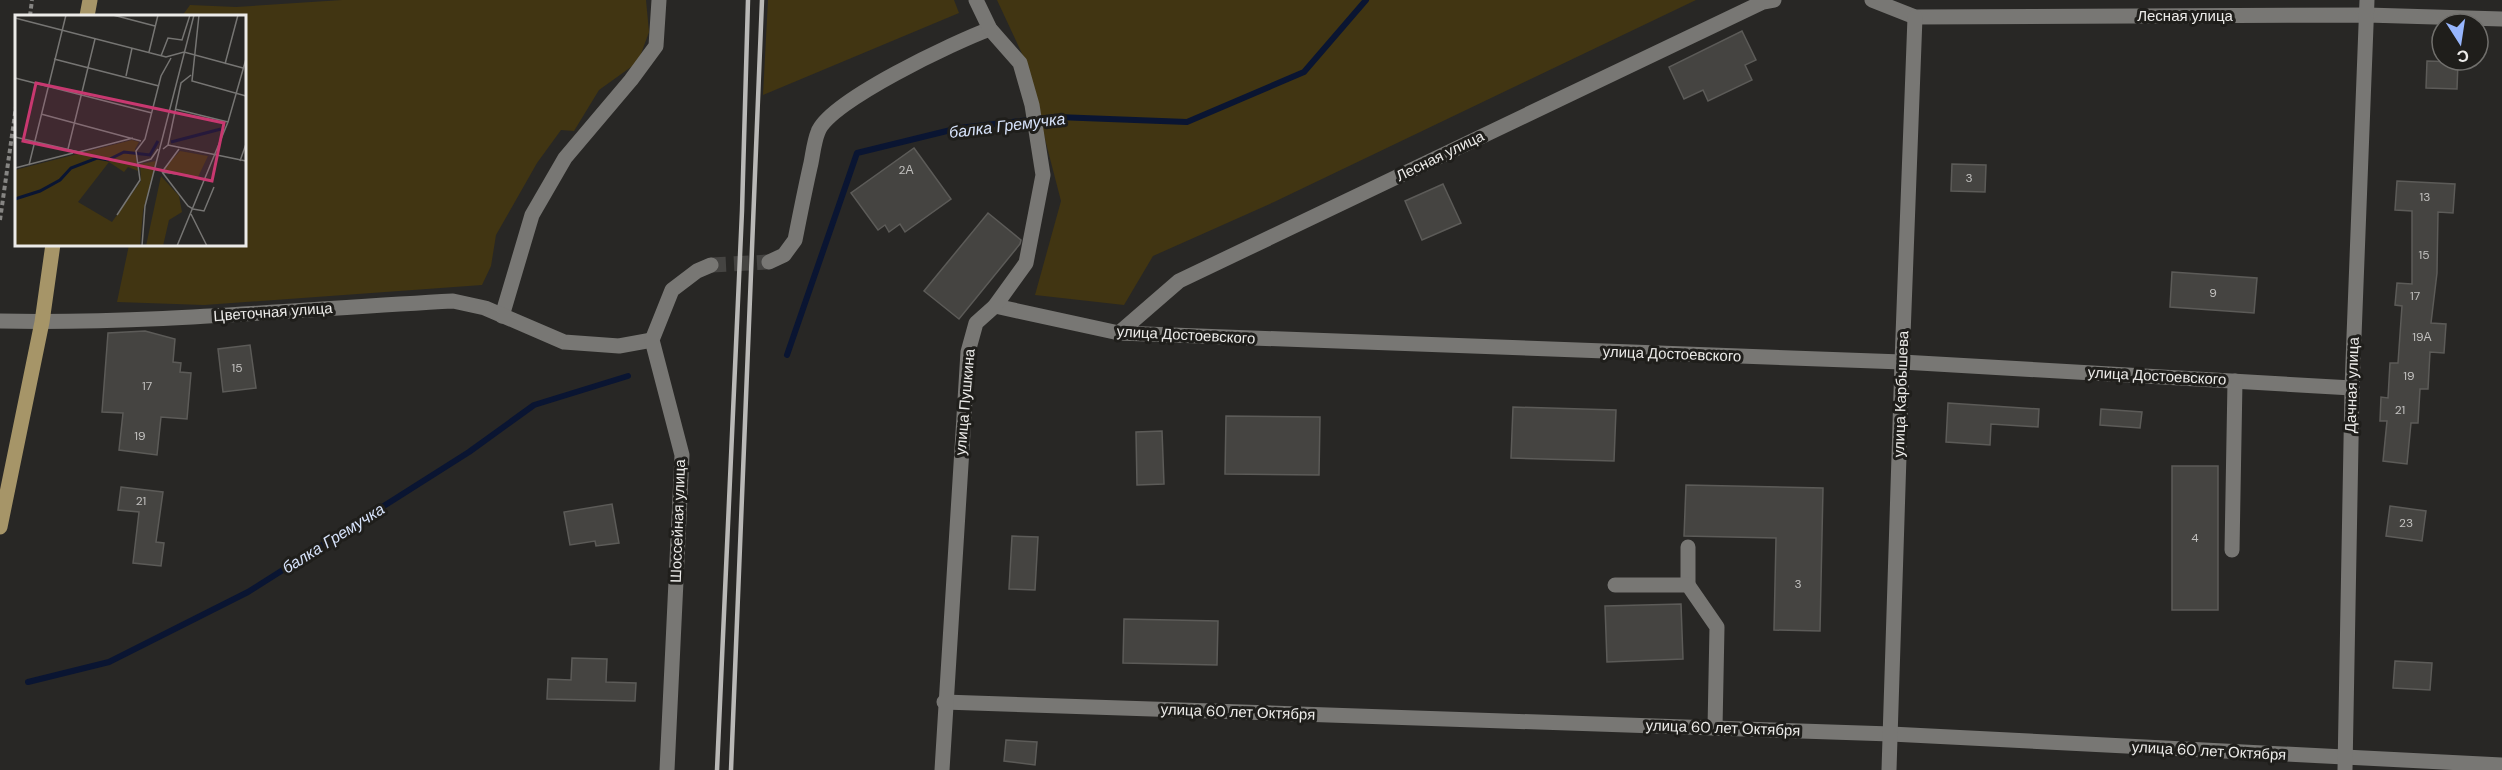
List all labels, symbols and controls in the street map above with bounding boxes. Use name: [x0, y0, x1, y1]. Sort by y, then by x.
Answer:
street label: Лесная улица: [2137, 6, 2233, 26]
north arrow: [2430, 12, 2490, 72]
inset map: [15, 15, 246, 246]
text: С: [2455, 45, 2471, 68]
water label: балка Гремучка: [948, 108, 1066, 143]
street label: Лесная улица: [1393, 126, 1488, 186]
house number: 2А: [899, 162, 913, 178]
house number: 3: [1965, 170, 1973, 186]
house number: 13: [2420, 189, 2430, 205]
house number: 15: [2418, 247, 2430, 263]
house number: 9: [2209, 285, 2217, 301]
house number: 17: [2410, 288, 2420, 304]
street label: Цветочная улица: [213, 298, 334, 326]
street label: улица Достоевского: [1116, 321, 1256, 349]
house number: 19А: [2412, 329, 2432, 345]
street label: улица Карбышева: [1889, 330, 1913, 458]
street label: Дачная улица: [2340, 336, 2364, 433]
street label: улица Достоевского: [1602, 342, 1742, 366]
street label: улица Пушкина: [950, 347, 980, 456]
house number: 15: [231, 360, 243, 376]
street label: улица Достоевского: [2087, 362, 2227, 390]
house number: 19: [2403, 368, 2415, 384]
house number: 17: [142, 378, 152, 394]
house number: 21: [2395, 402, 2405, 418]
house number: 19: [134, 428, 146, 444]
street label: Шоссейная улица: [666, 458, 690, 583]
house number: 21: [136, 493, 146, 509]
water label: балка Гремучка: [278, 499, 388, 578]
house number: 23: [2399, 515, 2413, 531]
house number: 4: [2191, 530, 2199, 546]
house number: 3: [1794, 576, 1802, 592]
street label: улица 60 лет Октября: [1160, 699, 1316, 725]
street label: улица 60 лет Октября: [1645, 715, 1801, 741]
street label: улица 60 лет Октября: [2131, 737, 2287, 765]

